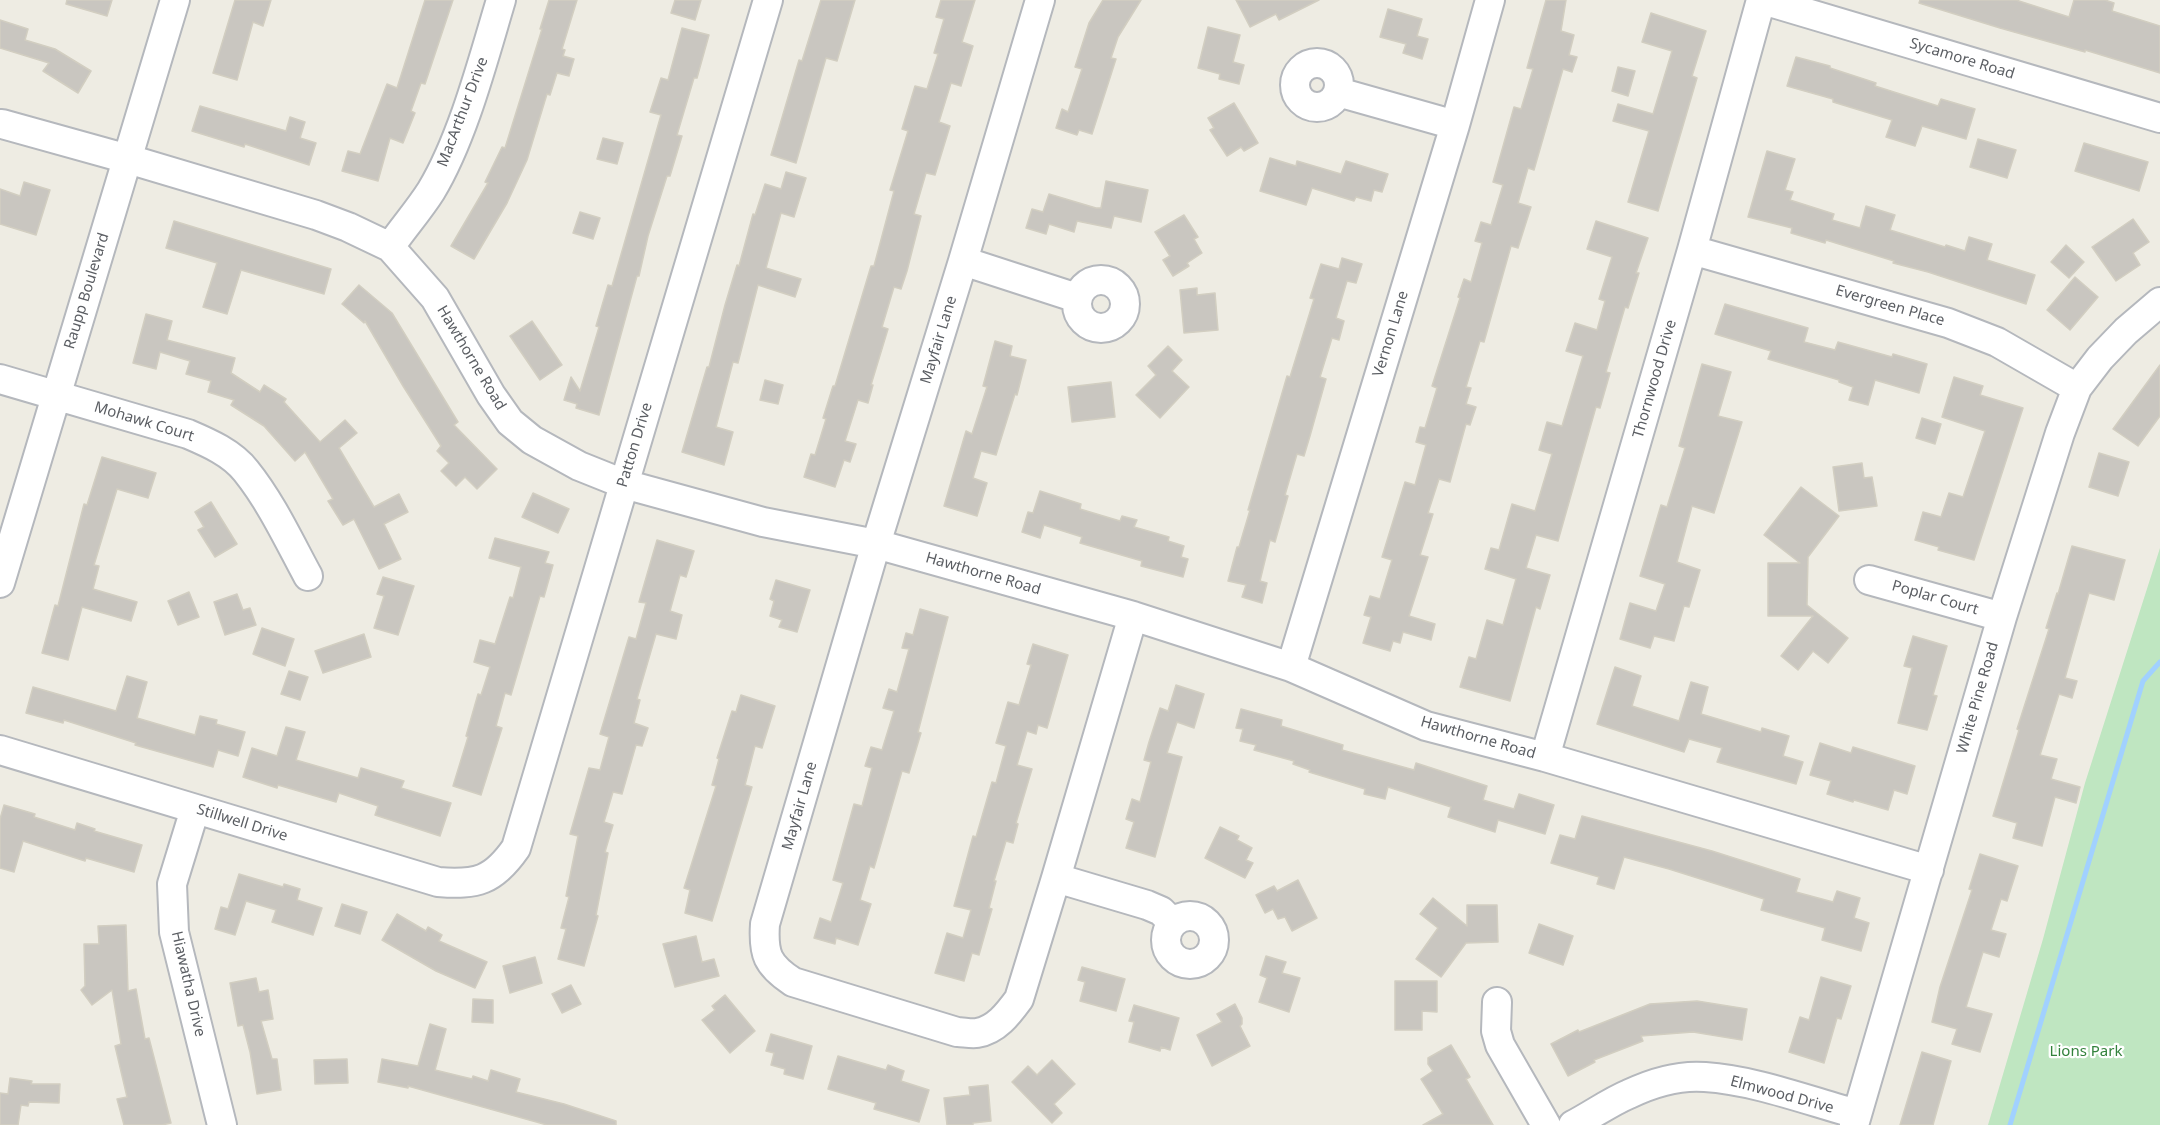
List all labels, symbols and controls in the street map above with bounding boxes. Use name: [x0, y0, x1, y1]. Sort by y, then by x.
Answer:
street label: Sycamore Road: [1907, 34, 2017, 84]
street label: MacArthur Drive: [434, 55, 492, 169]
street label: Raupp Boulevard: [61, 231, 113, 351]
street label: Evergreen Place: [1833, 282, 1947, 330]
street label: Vernon Lane: [1369, 289, 1413, 379]
street label: Mayfair Lane: [917, 294, 961, 386]
street label: Hawthorne Road: [433, 302, 509, 414]
street label: Thornwood Drive: [1629, 318, 1681, 440]
street label: Mohawk Court: [92, 398, 196, 446]
street label: Patton Drive: [614, 400, 656, 490]
street label: Hawthorne Road: [923, 549, 1043, 599]
street label: Poplar Court: [1890, 577, 1980, 619]
street label: White Pine Road: [1953, 640, 2003, 756]
street label: Hawthorne Road: [1418, 713, 1538, 763]
street label: Mayfair Lane: [779, 760, 821, 852]
street label: Stillwell Drive: [194, 801, 290, 845]
street label: Hiawatha Drive: [167, 930, 209, 1038]
park label: Lions Park: [2050, 1043, 2122, 1061]
street label: Elmwood Drive: [1728, 1073, 1836, 1117]

